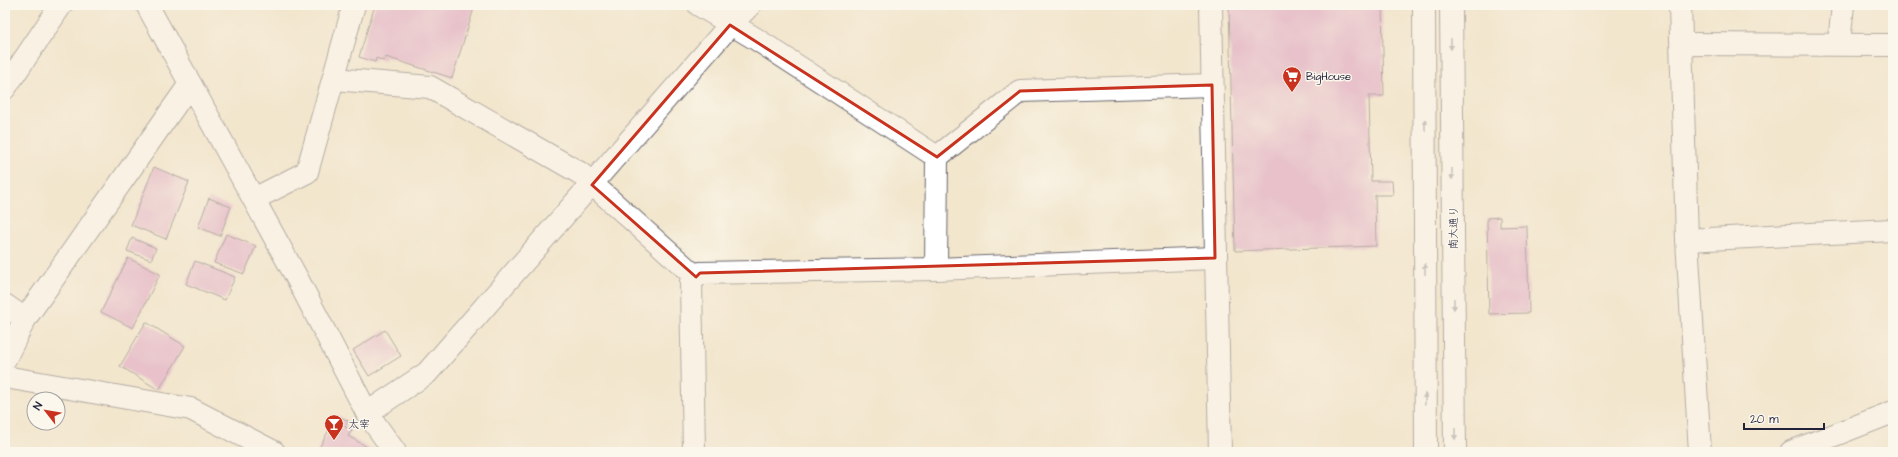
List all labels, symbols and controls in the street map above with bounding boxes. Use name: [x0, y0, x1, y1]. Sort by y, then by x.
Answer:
one-way arrow: [1448, 38, 1454, 51]
supermarket icon: BigHouse: [1281, 65, 1303, 93]
place label: BigHouse: [1306, 69, 1351, 85]
one-way arrow: [1422, 118, 1428, 131]
one-way arrow: [1449, 168, 1456, 180]
street label: 南大通り: [1446, 206, 1461, 250]
one-way arrow: [1422, 262, 1428, 275]
one-way arrow: [1450, 298, 1457, 310]
north arrow: [26, 391, 66, 431]
one-way arrow: [1422, 392, 1428, 405]
text: N: [30, 399, 46, 413]
scale bar: [1744, 405, 1824, 431]
text: 20 m: [1750, 411, 1779, 428]
bar icon: 太宰: [323, 413, 345, 441]
place label: 太宰: [348, 417, 370, 432]
one-way arrow: [1452, 428, 1458, 441]

